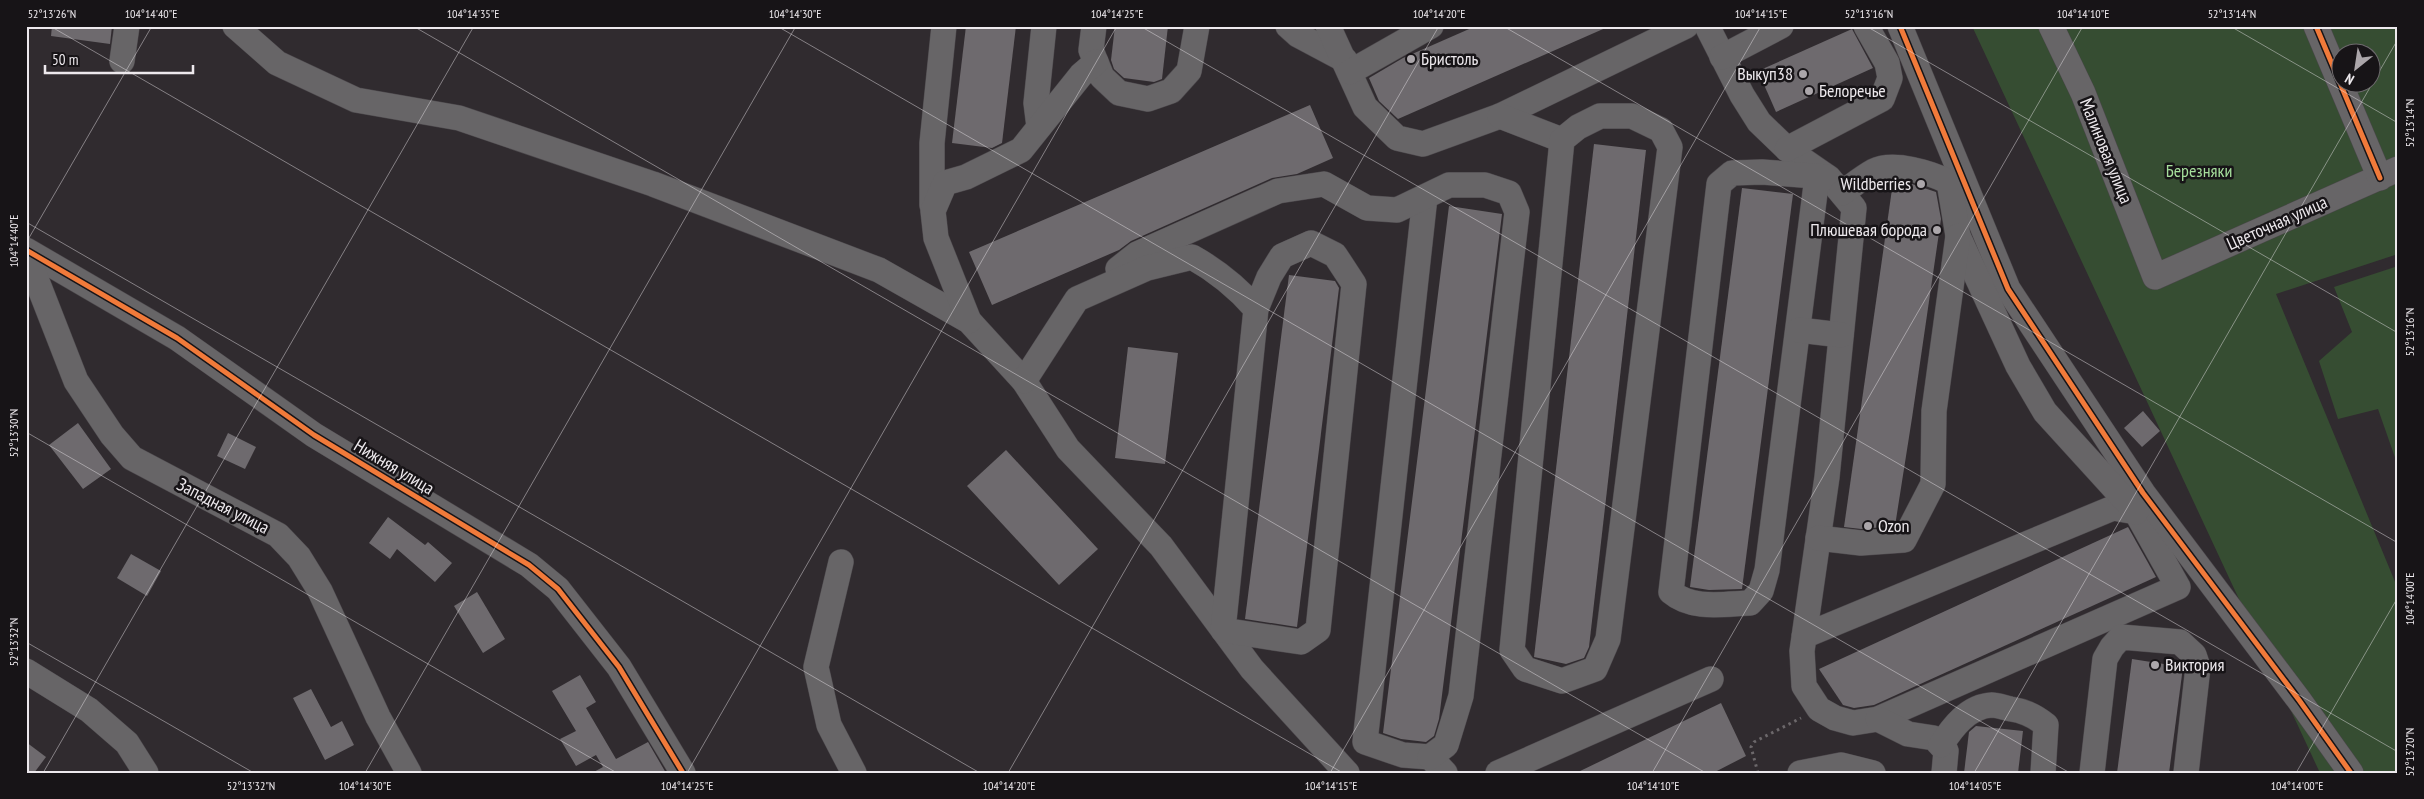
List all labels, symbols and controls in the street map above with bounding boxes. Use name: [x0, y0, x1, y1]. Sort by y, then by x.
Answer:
text: 52°13'26"N: [28, 6, 76, 21]
text: 104°14'40"E: [125, 6, 177, 21]
text: 104°14'35"E: [447, 6, 499, 21]
text: 104°14'30"E: [769, 6, 821, 21]
text: 104°14'25"E: [1091, 6, 1143, 21]
text: 104°14'20"E: [1413, 6, 1465, 21]
text: 104°14'15"E: [1735, 6, 1787, 21]
text: 52°13'16"N: [1845, 6, 1893, 21]
text: 104°14'10"E: [2057, 6, 2109, 21]
text: 52°13'14"N: [2208, 6, 2256, 21]
scale bar: [45, 42, 192, 74]
north arrow: [2332, 42, 2382, 92]
place label: Бристоль: [1421, 47, 1479, 70]
text: 50 m: [52, 50, 78, 69]
marker: Бристоль: [1405, 53, 1417, 65]
place label: Выкуп38: [1737, 62, 1793, 85]
marker: Выкуп38: [1797, 68, 1809, 80]
text: N: [2342, 70, 2357, 89]
place label: Белоречье: [1819, 79, 1886, 102]
marker: Белоречье: [1803, 85, 1815, 97]
street label: Малиновая улица: [2075, 95, 2138, 207]
text: 52°13'14"N: [2402, 99, 2417, 147]
park label: Березняки: [2166, 159, 2232, 182]
place label: Wildberries: [1840, 172, 1911, 195]
marker: Wildberries: [1915, 178, 1927, 190]
street label: Цветочная улица: [2223, 190, 2331, 255]
text: 104°14'40"E: [6, 215, 21, 267]
place label: Плюшевая борода: [1810, 218, 1927, 241]
marker: Плюшевая борода: [1931, 224, 1943, 236]
text: 52°13'16"N: [2402, 308, 2417, 356]
text: 52°13'30"N: [6, 409, 21, 457]
street label: Нижняя улица: [350, 434, 439, 500]
street label: Западная улица: [173, 472, 273, 539]
place label: Ozon: [1878, 514, 1910, 537]
marker: Ozon: [1862, 520, 1874, 532]
text: 104°14'00"E: [2402, 573, 2417, 625]
text: 52°13'32"N: [6, 618, 21, 666]
place label: Виктория: [2165, 653, 2224, 676]
marker: Виктория: [2149, 659, 2161, 671]
text: 52°13'20"N: [2402, 728, 2417, 776]
text: 52°13'32"N: [227, 778, 275, 793]
text: 104°14'30"E: [339, 778, 391, 793]
text: 104°14'25"E: [661, 778, 713, 793]
text: 104°14'20"E: [983, 778, 1035, 793]
text: 104°14'15"E: [1305, 778, 1357, 793]
text: 104°14'10"E: [1627, 778, 1679, 793]
text: 104°14'05"E: [1949, 778, 2001, 793]
text: 104°14'00"E: [2271, 778, 2323, 793]

